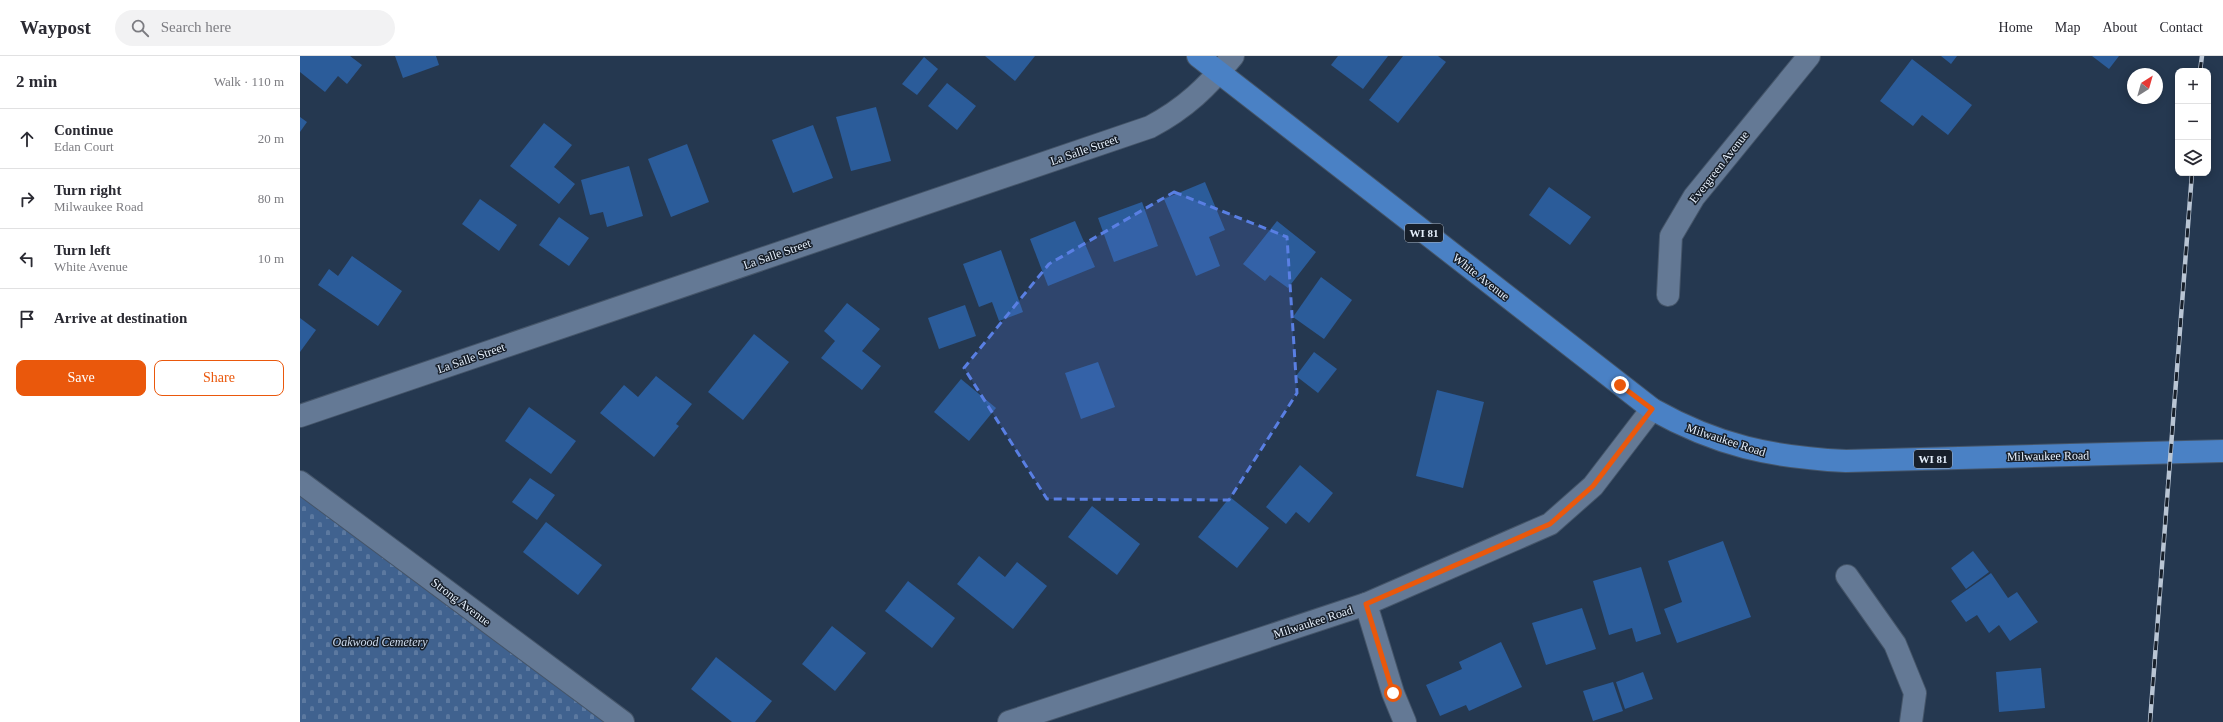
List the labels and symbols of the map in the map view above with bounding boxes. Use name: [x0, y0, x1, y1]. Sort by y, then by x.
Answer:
north arrow: [2127, 68, 2163, 104]
street label: Evergreen Avenue: [1686, 128, 1752, 206]
street label: La Salle Street: [1048, 132, 1120, 168]
road number: WI 81: [1405, 224, 1443, 242]
street label: La Salle Street: [741, 236, 813, 272]
street label: White Avenue: [1450, 251, 1512, 303]
street label: La Salle Street: [435, 340, 507, 376]
route end: [1611, 376, 1629, 394]
street label: Milwaukee Road: [1685, 421, 1767, 459]
street label: Milwaukee Road: [2007, 448, 2089, 464]
road number: WI 81: [1914, 450, 1952, 468]
street label: Strong Avenue: [429, 575, 493, 629]
street label: Milwaukee Road: [1272, 603, 1354, 641]
park label: Oakwood Cemetery: [333, 635, 428, 649]
route start: [1384, 684, 1402, 702]

